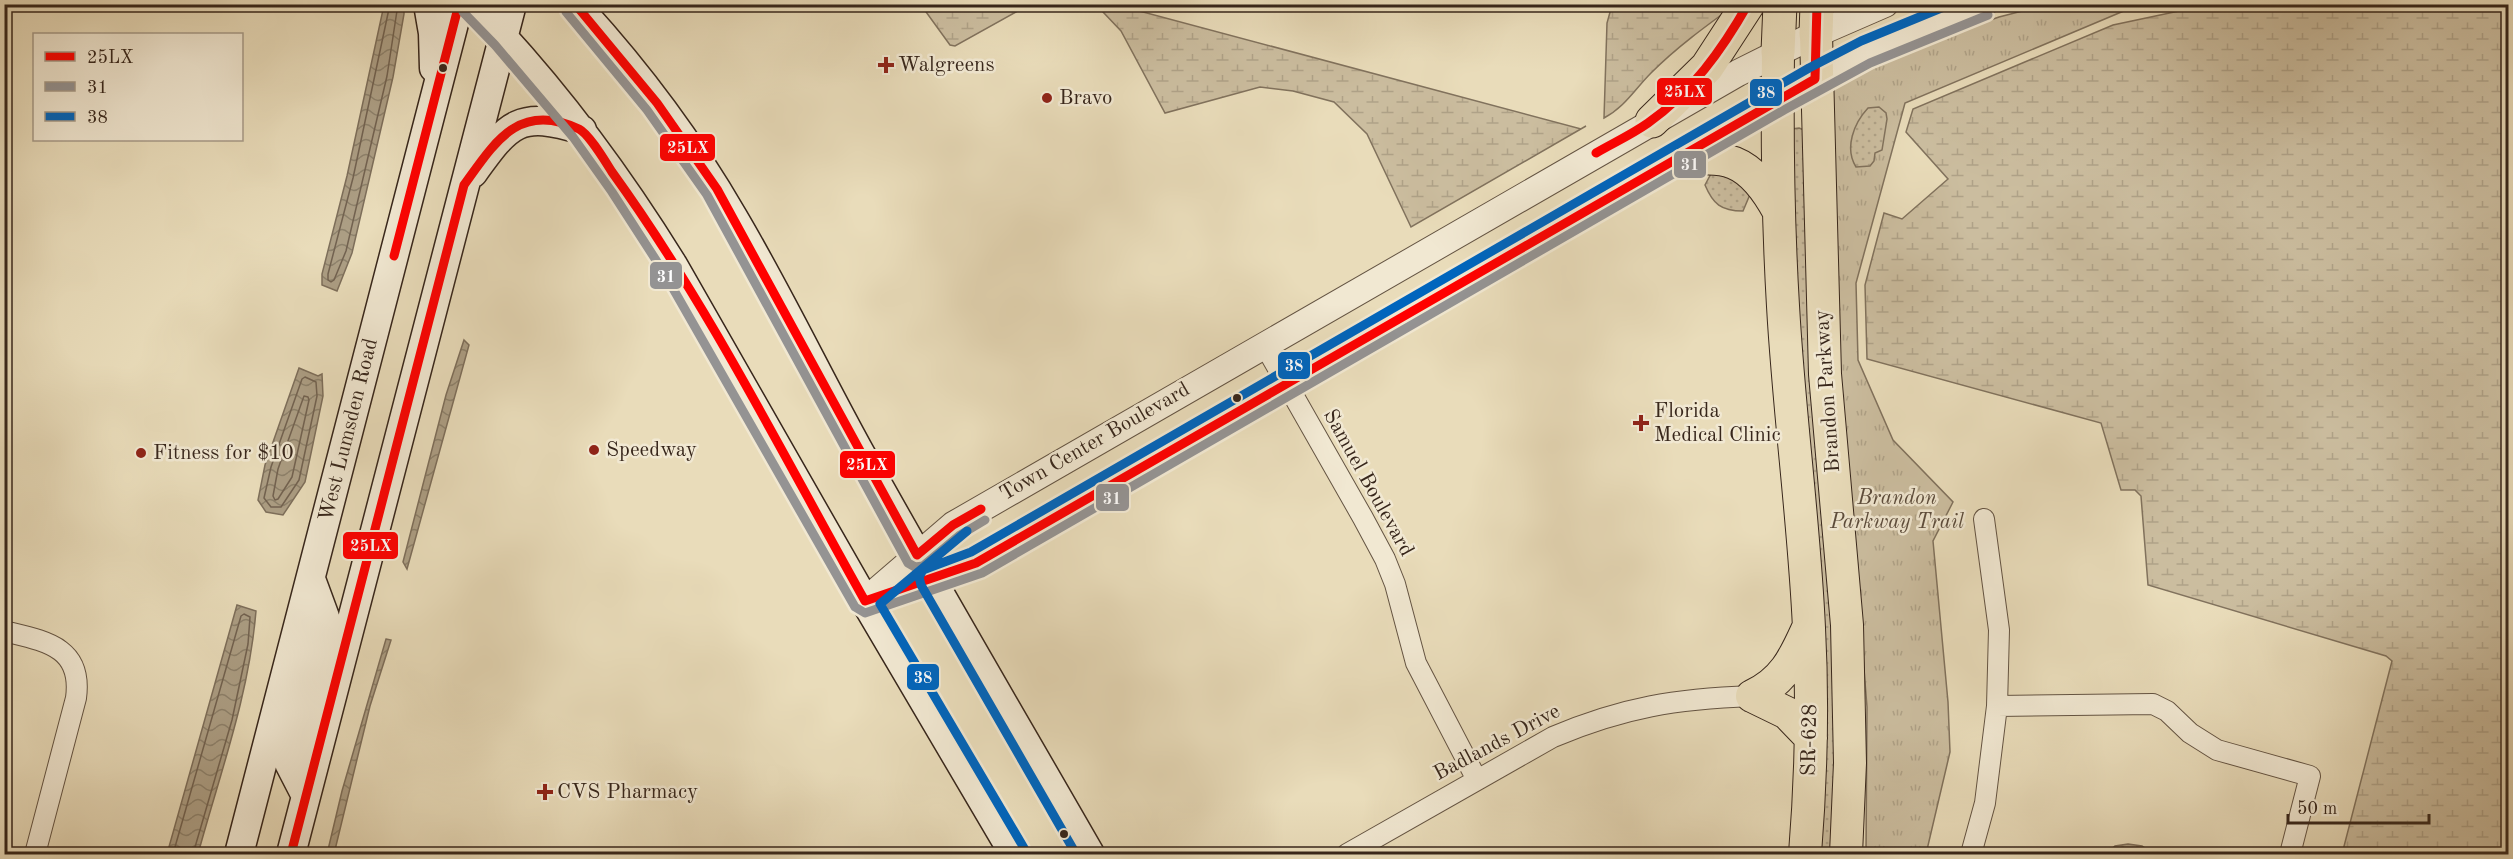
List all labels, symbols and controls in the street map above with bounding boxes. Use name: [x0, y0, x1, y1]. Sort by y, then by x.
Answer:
legend: [33, 33, 243, 141]
text: 25LX: [87, 49, 134, 67]
place label: Walgreens: [898, 55, 995, 76]
marker: Walgreens: [879, 58, 893, 72]
unlabelled marker: [437, 62, 449, 74]
line badge: 25LX: [1656, 77, 1713, 106]
line badge: 38: [1749, 78, 1783, 107]
text: 31: [87, 79, 108, 97]
text: 25LX: [1664, 85, 1706, 101]
text: 38: [1757, 86, 1775, 102]
place label: Bravo: [1059, 88, 1112, 109]
marker: Bravo: [1040, 91, 1054, 105]
text: 38: [87, 109, 108, 127]
line badge: 25LX: [659, 133, 716, 162]
text: 25LX: [667, 141, 709, 157]
line badge: 31: [1673, 150, 1707, 179]
text: 31: [1681, 158, 1699, 174]
line badge: 31: [649, 261, 683, 290]
text: 31: [657, 270, 675, 286]
street label: Brandon Parkway: [1812, 309, 1844, 473]
street label: West Lumsden Road: [316, 336, 382, 524]
line badge: 38: [1277, 351, 1311, 380]
text: 38: [1285, 359, 1303, 375]
street label: Town Center Boulevard: [996, 379, 1194, 505]
unlabelled marker: [1231, 392, 1243, 404]
place label: Florida Medical Clinic: [1654, 401, 1781, 446]
street label: Samuel Boulevard: [1319, 406, 1417, 560]
marker: Florida Medical Clinic: [1632, 414, 1650, 432]
place label: Speedway: [606, 440, 697, 461]
place label: Fitness for $10: [153, 442, 294, 464]
marker: Speedway: [587, 443, 601, 457]
marker: Fitness for $10: [134, 446, 148, 460]
line badge: 25LX: [839, 450, 896, 479]
text: 25LX: [846, 458, 888, 474]
line badge: 31: [1095, 483, 1130, 512]
park label: Brandon Parkway Trail: [1829, 488, 1964, 533]
text: 31: [1103, 492, 1121, 508]
line badge: 25LX: [342, 531, 399, 560]
text: 25LX: [350, 539, 392, 555]
line badge: 38: [906, 663, 940, 691]
text: 38: [914, 671, 932, 687]
street label: Badlands Drive: [1430, 701, 1564, 785]
street label: SR-628: [1799, 704, 1821, 776]
place label: CVS Pharmacy: [557, 782, 698, 803]
marker: CVS Pharmacy: [538, 785, 552, 799]
scale bar: [2288, 787, 2429, 825]
text: 50 m: [2297, 800, 2337, 818]
unlabelled marker: [1058, 828, 1070, 840]

